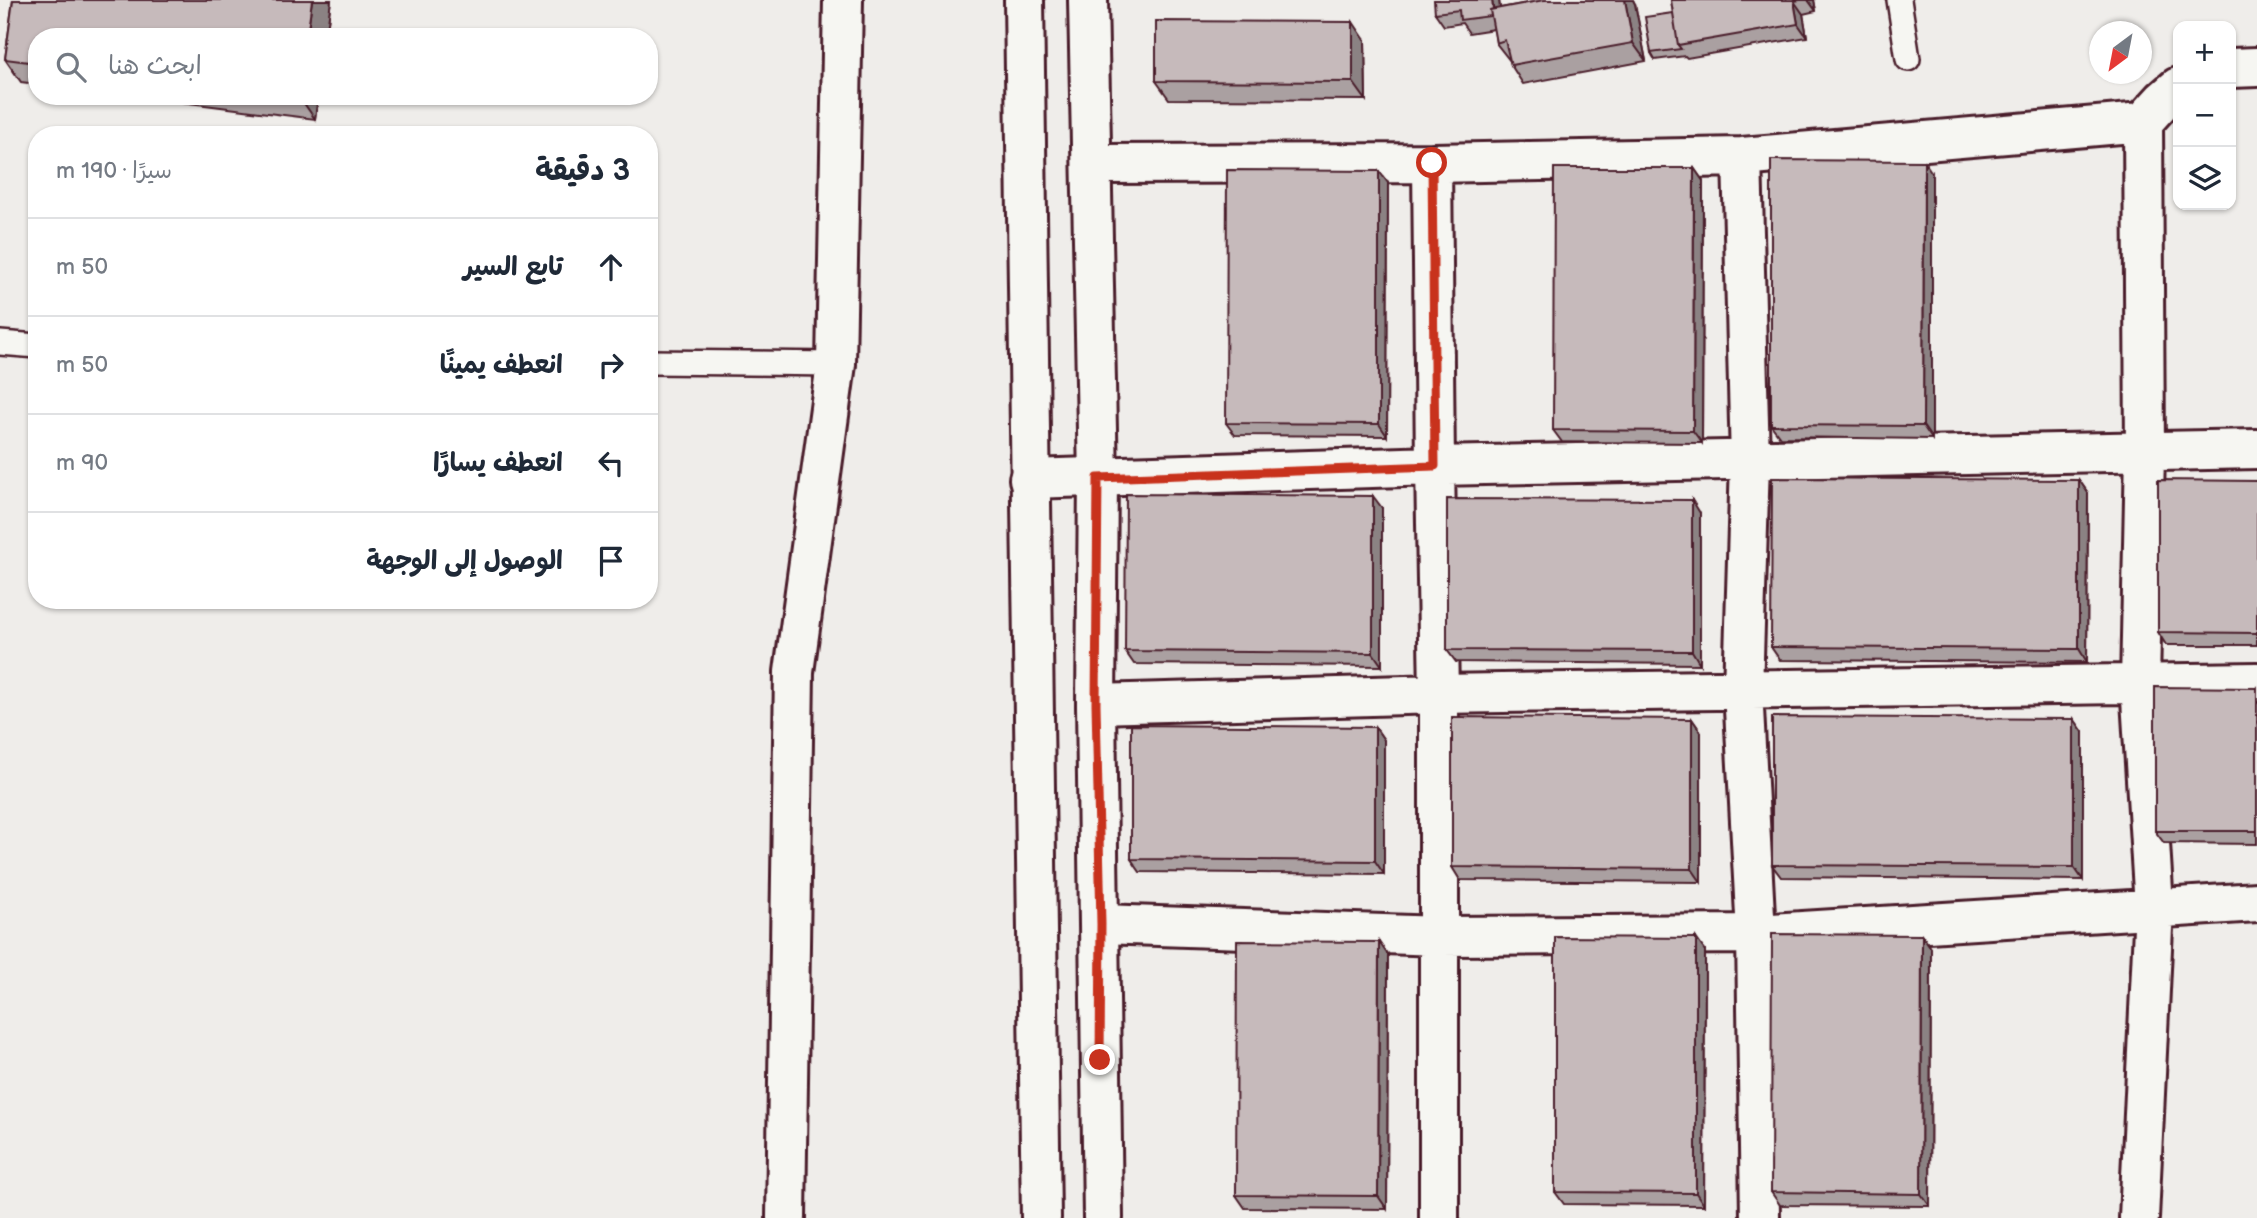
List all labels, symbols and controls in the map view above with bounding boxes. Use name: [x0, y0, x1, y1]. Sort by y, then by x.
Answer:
north arrow: [2089, 21, 2152, 84]
map controls: [2173, 21, 2236, 210]
button: +: [2173, 21, 2236, 84]
search box: [28, 28, 658, 105]
icon: search: [52, 48, 90, 86]
text: ابحث هنا: [108, 51, 202, 82]
button: −: [2173, 84, 2236, 147]
route start: [1416, 147, 1447, 178]
button: layers: [2173, 147, 2236, 210]
text: 3 دقيقة: [535, 153, 630, 189]
text: سيرًا · 190 m: [56, 157, 172, 185]
icon: ahead: [592, 248, 630, 286]
text: تابع السير: [463, 252, 563, 283]
text: 50 m: [56, 253, 108, 281]
icon: right: [592, 346, 630, 384]
text: انعطف يمينًا: [440, 350, 563, 381]
text: 50 m: [56, 351, 108, 379]
icon: left: [592, 444, 630, 482]
text: انعطف يسارًا: [433, 448, 563, 479]
text: 90 m: [56, 449, 108, 477]
icon: arrive: [592, 542, 630, 580]
text: الوصول إلى الوجهة: [366, 546, 563, 577]
route end: [1084, 1044, 1115, 1075]

